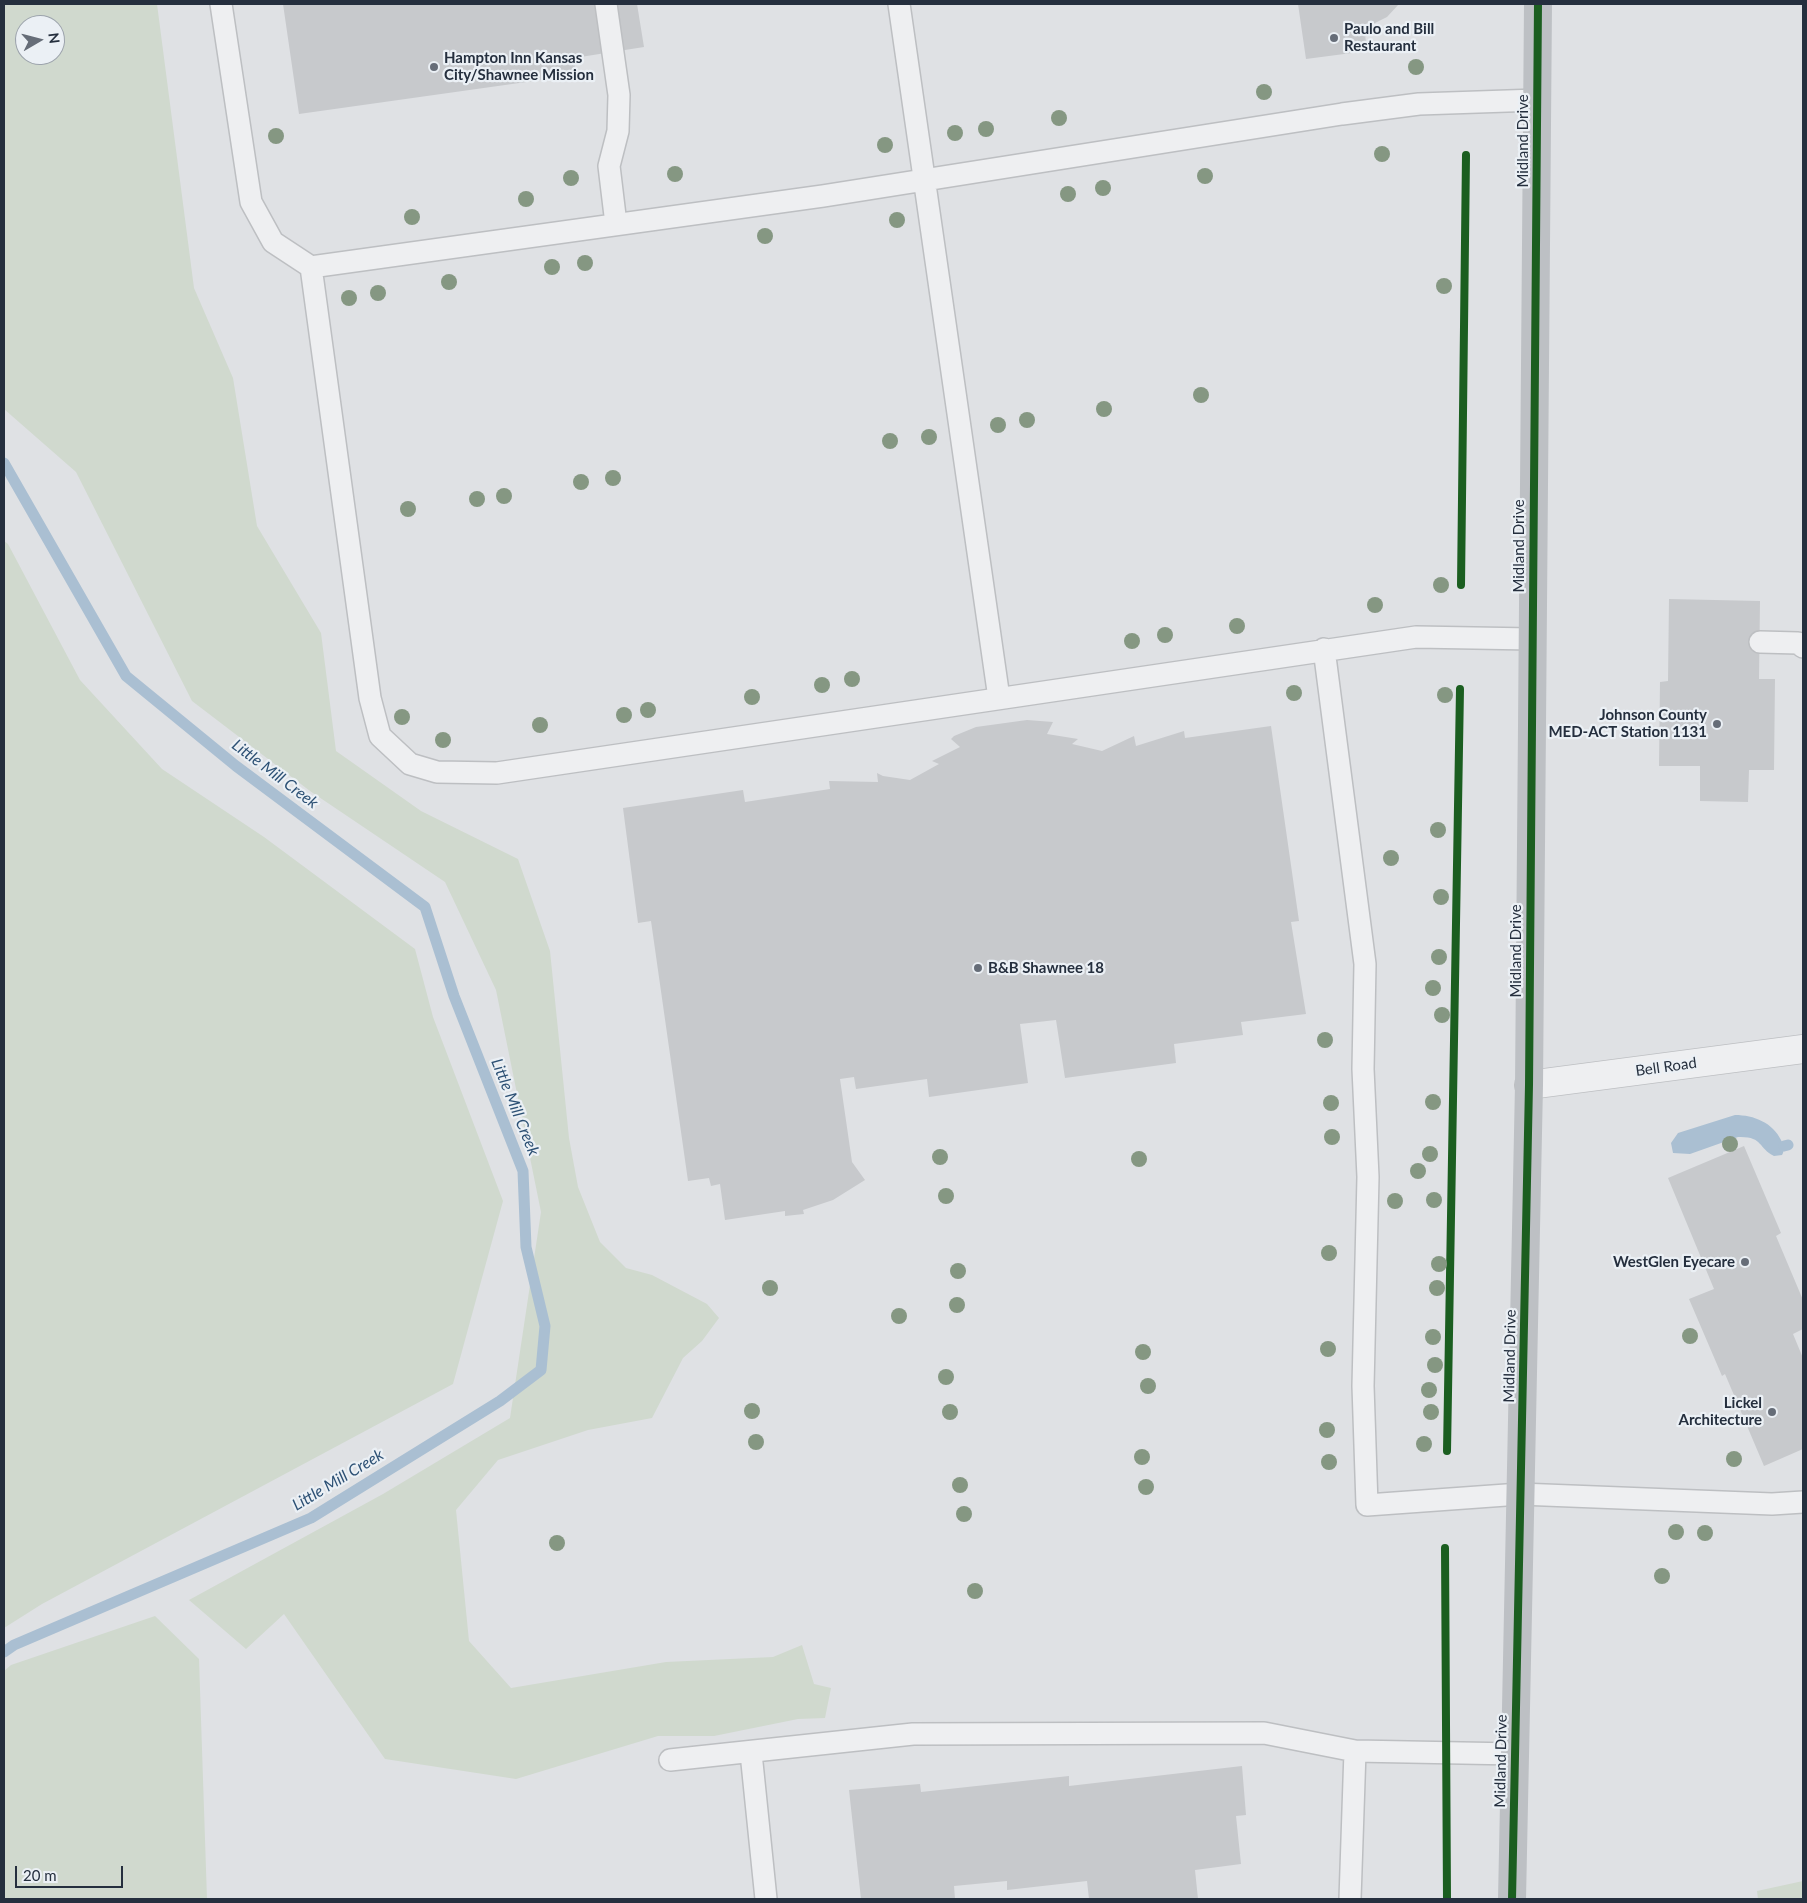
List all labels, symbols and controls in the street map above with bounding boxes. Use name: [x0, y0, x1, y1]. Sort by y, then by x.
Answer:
north arrow: [15, 15, 65, 65]
place label: Paulo and Bill Restaurant: [1344, 20, 1434, 55]
text: N: [45, 31, 64, 45]
marker: Paulo and Bill Restaurant: [1328, 32, 1340, 44]
place label: Hampton Inn Kansas City/Shawnee Mission: [444, 49, 594, 84]
marker: Hampton Inn Kansas City/Shawnee Mission: [428, 61, 440, 73]
street label: Midland Drive: [1514, 94, 1532, 188]
street label: Midland Drive: [1510, 499, 1528, 593]
place label: Johnson County MED-ACT Station 1131: [1548, 706, 1707, 741]
marker: Johnson County MED-ACT Station 1131: [1711, 718, 1723, 730]
water label: Little Mill Creek: [228, 735, 322, 813]
street label: Midland Drive: [1507, 904, 1525, 998]
place label: B&B Shawnee 18: [988, 959, 1104, 977]
marker: B&B Shawnee 18: [972, 962, 984, 974]
street label: Bell Road: [1634, 1054, 1698, 1080]
water label: Little Mill Creek: [487, 1056, 543, 1158]
place label: WestGlen Eyecare: [1613, 1253, 1735, 1271]
marker: WestGlen Eyecare: [1739, 1256, 1751, 1268]
street label: Midland Drive: [1500, 1309, 1520, 1403]
place label: Lickel Architecture: [1679, 1394, 1762, 1429]
marker: Lickel Architecture: [1766, 1406, 1778, 1418]
water label: Little Mill Creek: [289, 1445, 387, 1515]
street label: Midland Drive: [1491, 1714, 1511, 1808]
scale bar: [18, 1856, 125, 1888]
text: 20 m: [23, 1866, 57, 1884]

